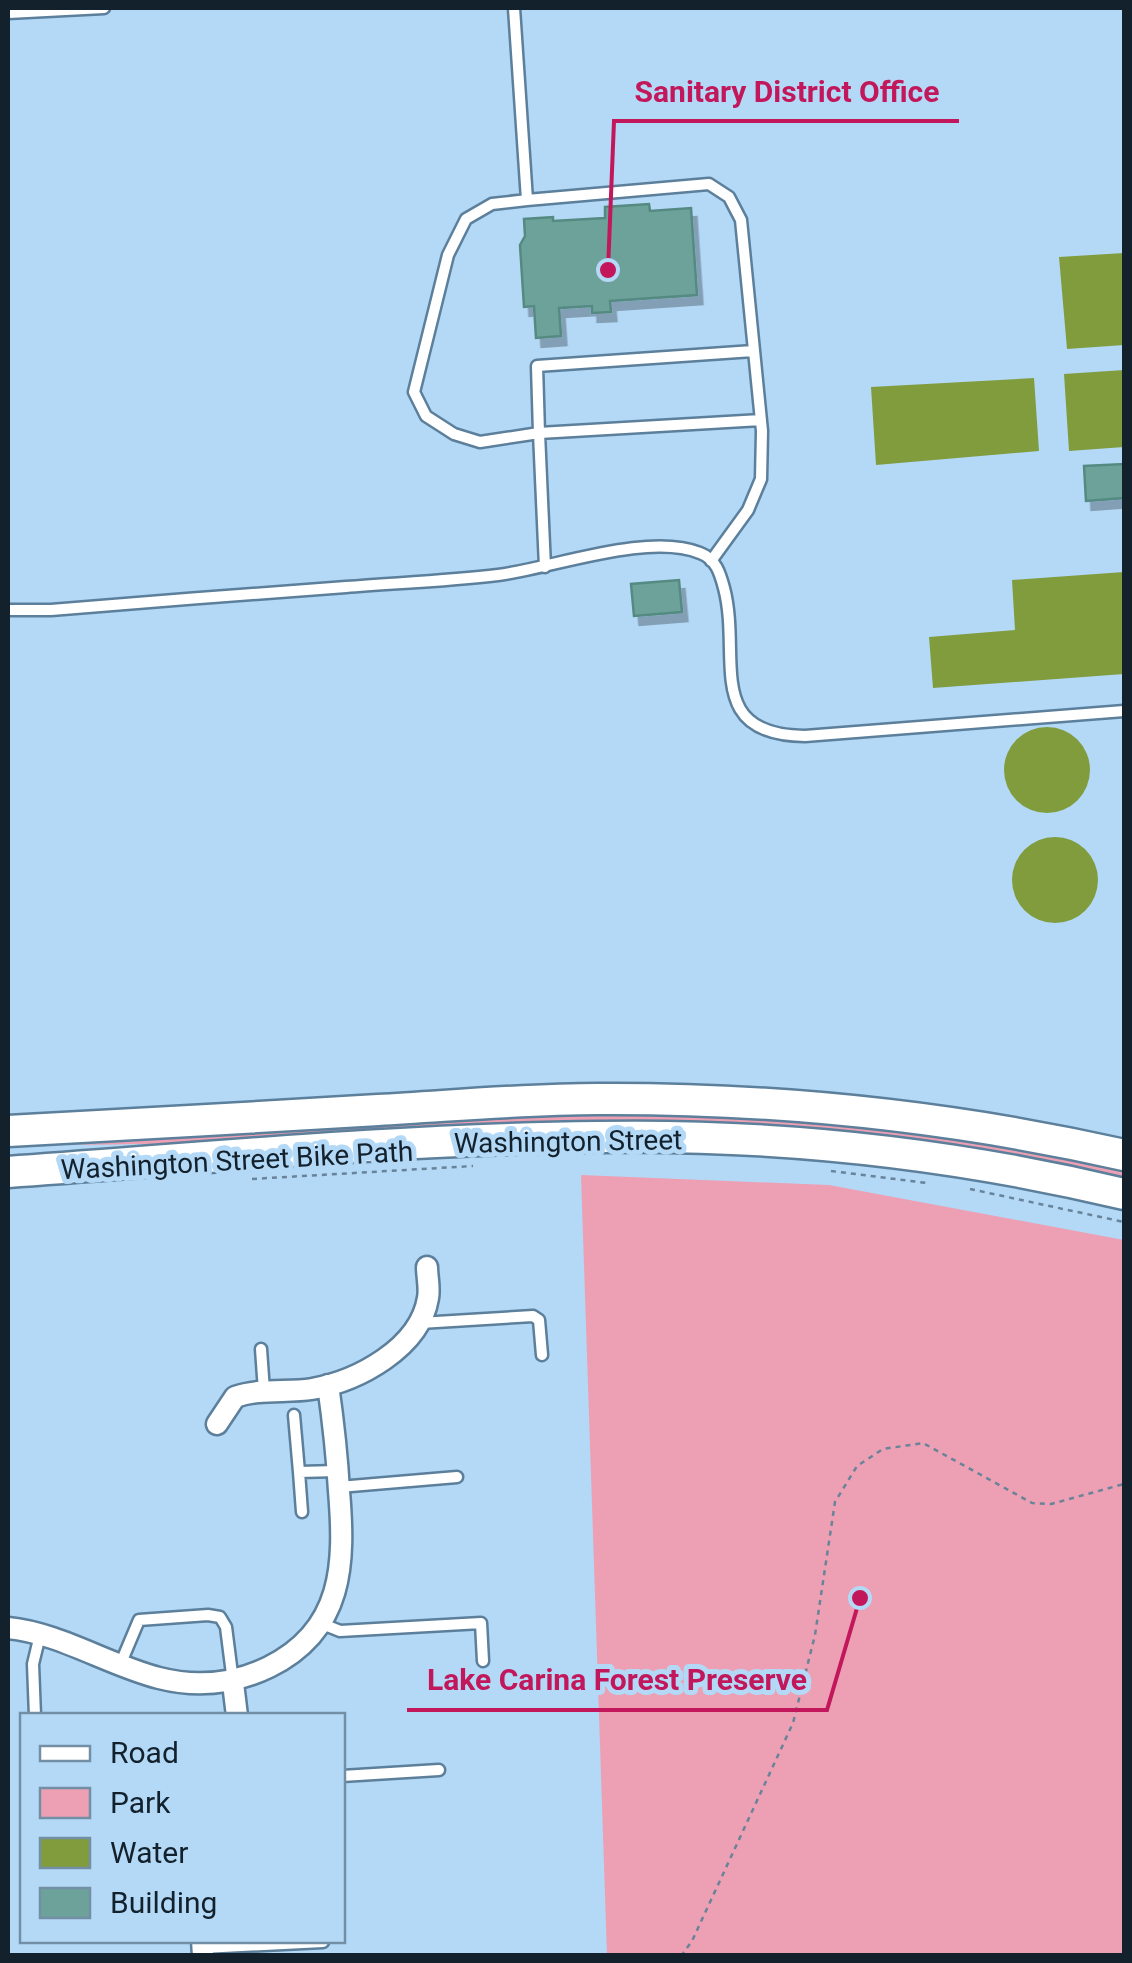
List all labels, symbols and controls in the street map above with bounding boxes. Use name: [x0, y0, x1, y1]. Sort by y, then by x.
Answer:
callout: Sanitary District Office: [614, 61, 959, 121]
text: Sanitary District Office: [635, 74, 939, 109]
street label: Washington Street: [453, 1123, 683, 1160]
street label: Washington Street Bike Path: [60, 1135, 414, 1186]
callout: Lake Carina Forest Preserve: [407, 1650, 827, 1710]
text: Lake Carina Forest Preserve: [427, 1662, 807, 1697]
legend: [20, 1713, 345, 1943]
text: Road: [110, 1735, 179, 1770]
text: Park: [110, 1785, 171, 1820]
text: Water: [110, 1835, 188, 1870]
text: Building: [110, 1885, 217, 1920]

